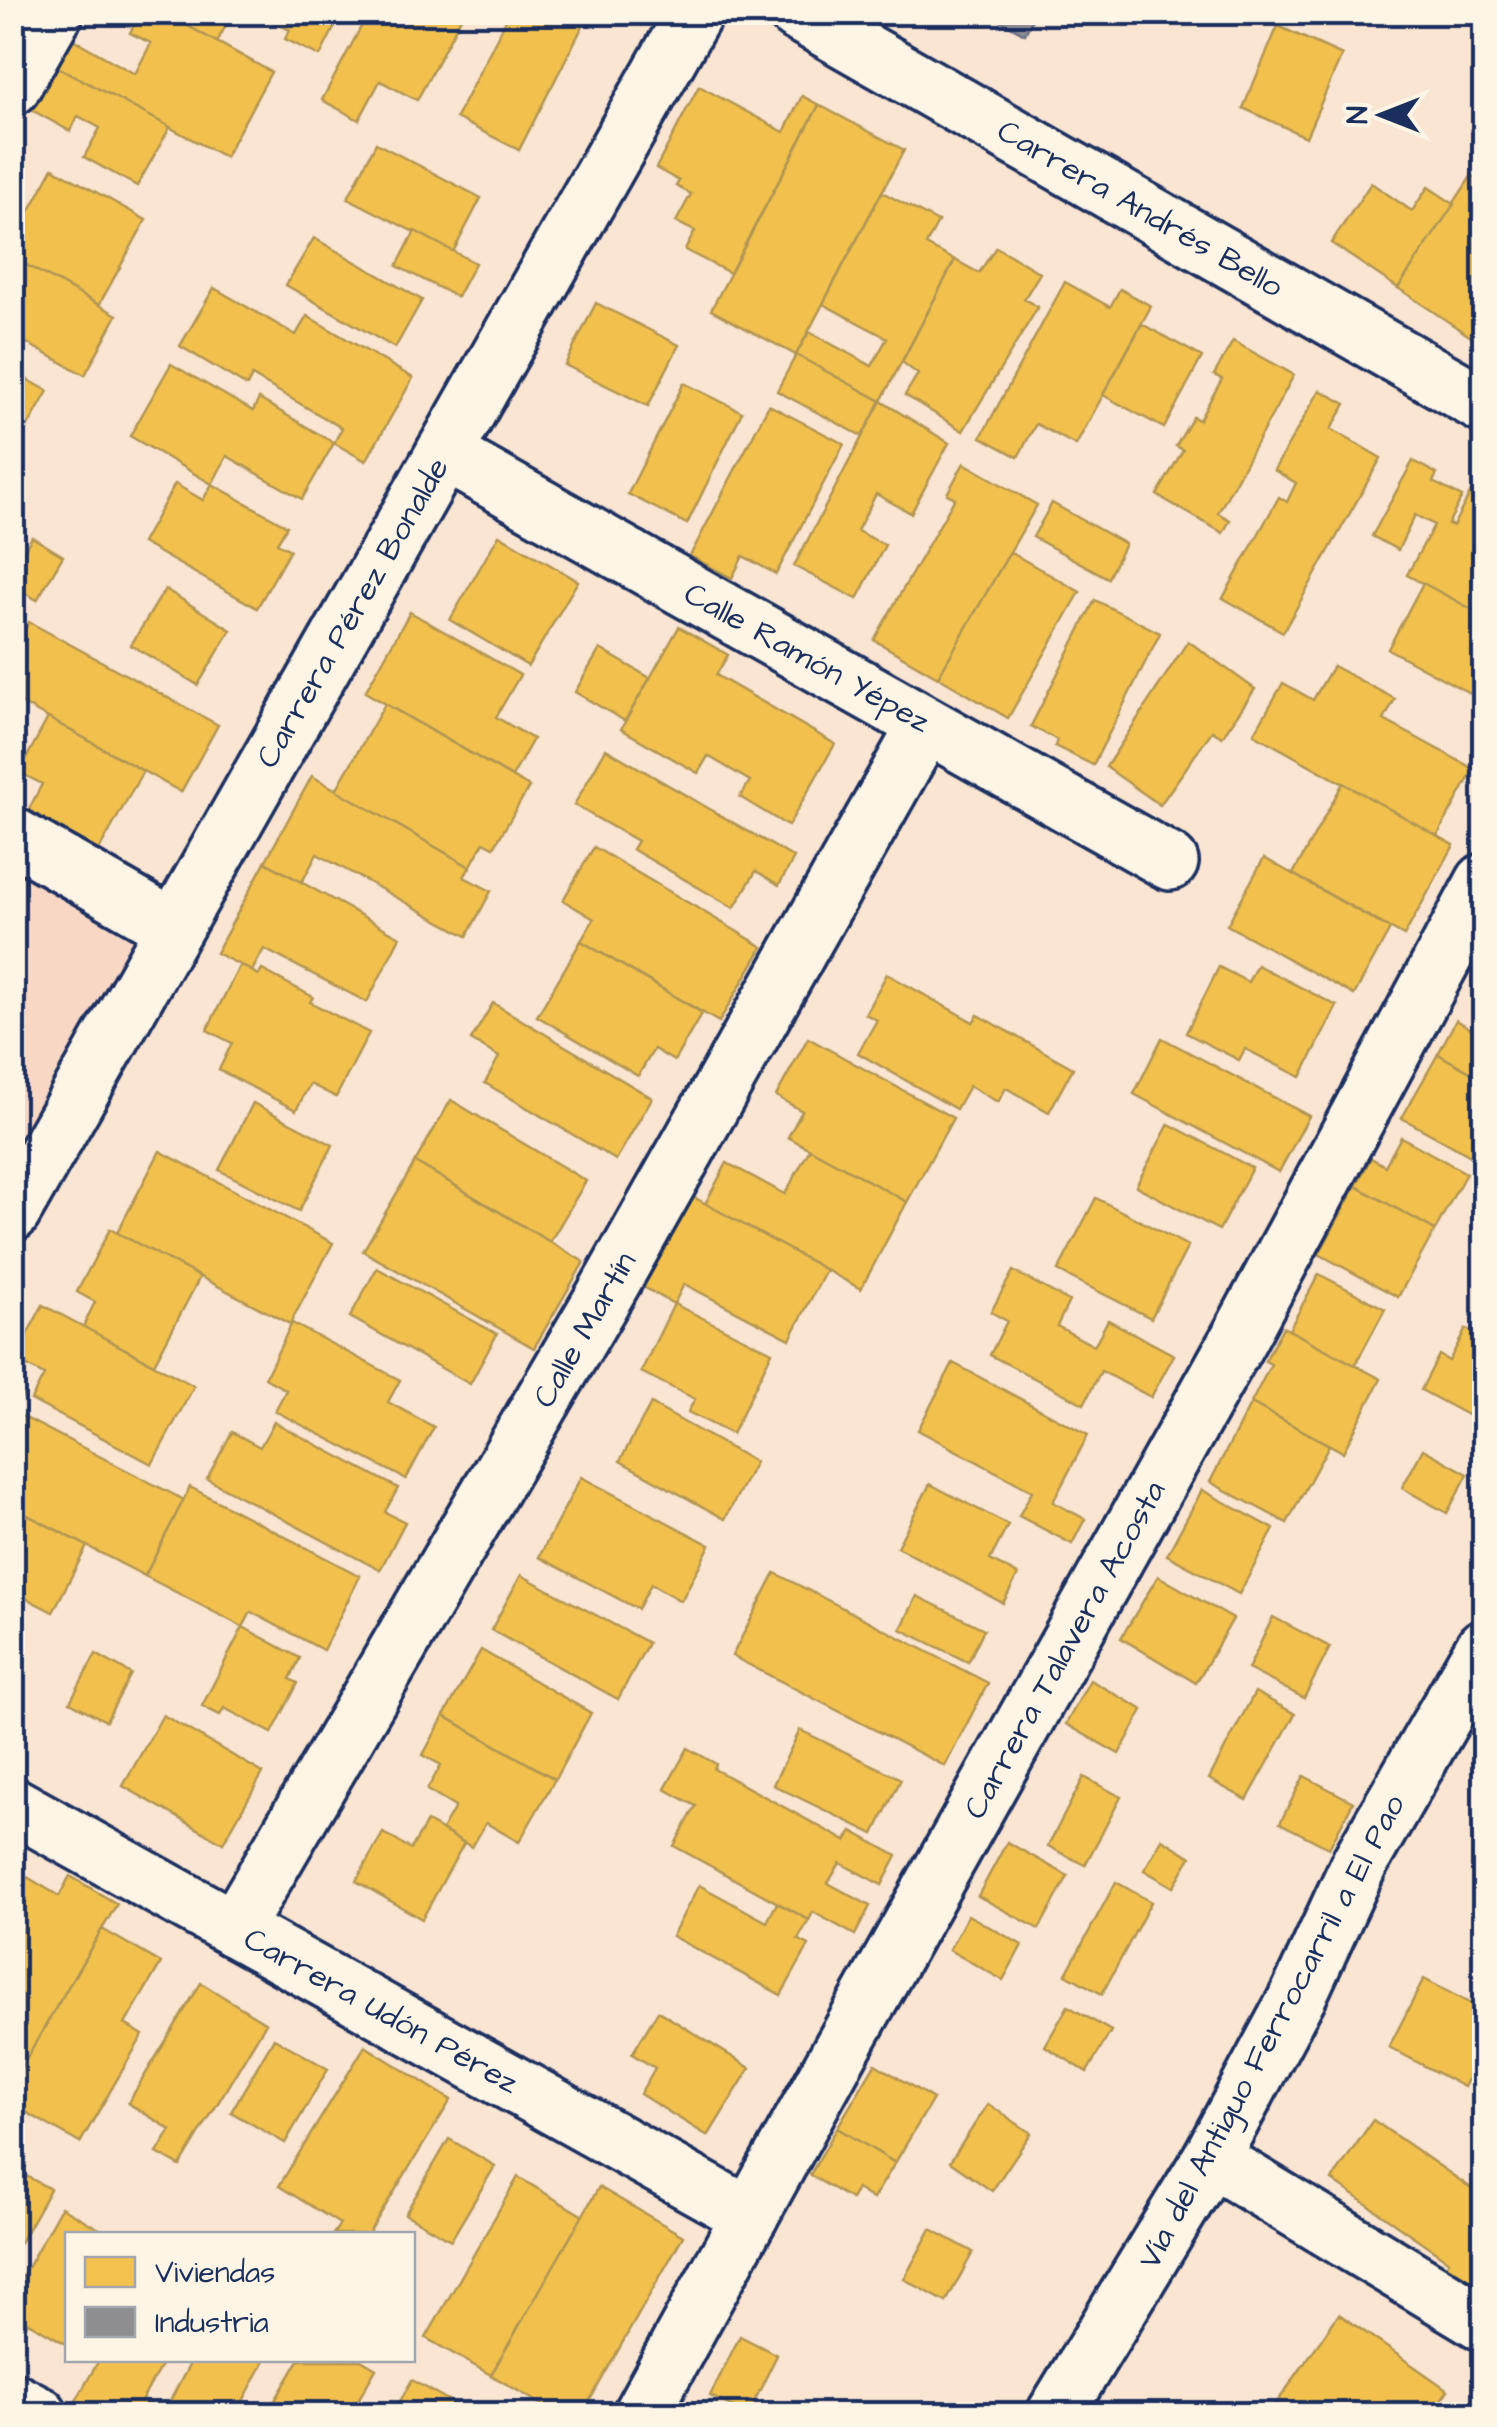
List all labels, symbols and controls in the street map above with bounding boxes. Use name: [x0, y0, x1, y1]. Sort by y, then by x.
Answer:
north arrow: [1332, 65, 1432, 165]
text: N: [1339, 106, 1378, 124]
street label: Carrera Andrés Bello: [989, 109, 1291, 309]
street label: Carrera Pérez Bonalde: [246, 450, 460, 776]
street label: Calle Ramón Yépez: [676, 572, 938, 744]
street label: Calle Martín: [522, 1244, 648, 1416]
street label: Carrera Talavera Acosta: [953, 1473, 1177, 1827]
street label: Vía del Antiguo Ferrocarril a El Pao: [1127, 1787, 1417, 2277]
street label: Carrera Udón Pérez: [235, 1917, 527, 2105]
legend: [65, 2232, 415, 2362]
text: Viviendas: [155, 2252, 275, 2294]
text: Industria: [155, 2302, 269, 2344]

